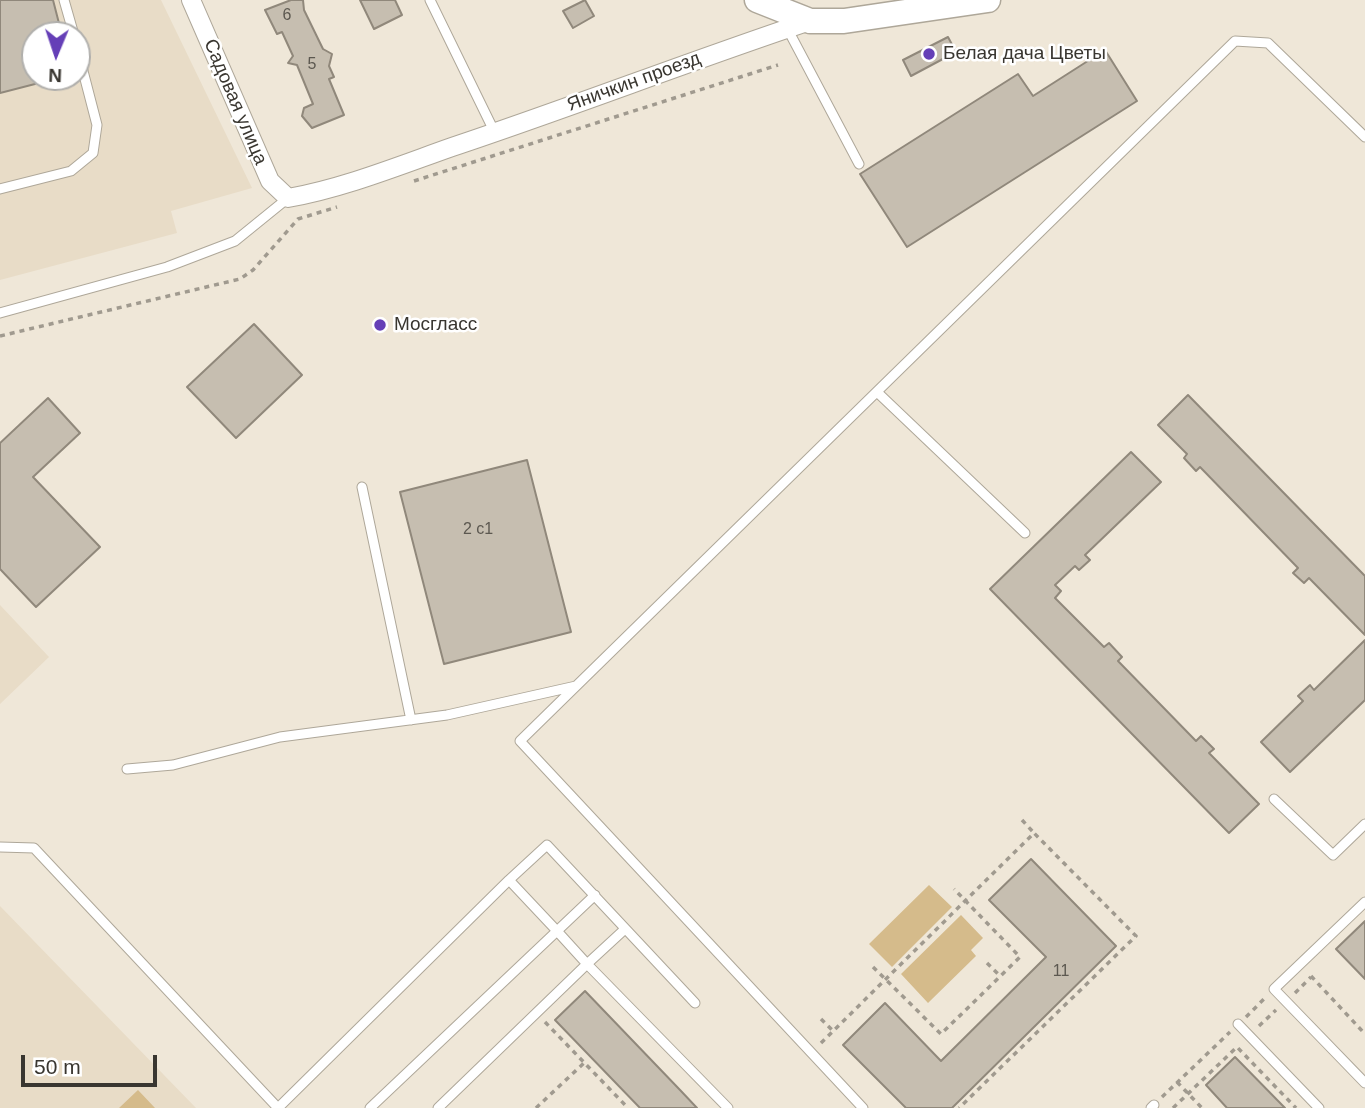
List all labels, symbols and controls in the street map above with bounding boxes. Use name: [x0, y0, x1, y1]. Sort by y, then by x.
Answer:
house number: 6: [283, 6, 291, 26]
north arrow: [21, 21, 91, 91]
street label: Садовая улица: [198, 36, 272, 168]
place label: Белая дача Цветы: [943, 43, 1106, 65]
marker: Белая дача Цветы: [921, 46, 937, 62]
street label: Яничкин проезд: [564, 47, 704, 117]
house number: 5: [308, 55, 316, 75]
text: N: [48, 65, 63, 86]
place label: Мосгласс: [394, 314, 477, 336]
marker: Мосгласс: [372, 317, 388, 333]
house number: 2 с1: [463, 520, 493, 540]
house number: 11: [1053, 962, 1069, 982]
scale bar: [24, 1042, 161, 1086]
text: 50 m: [34, 1055, 81, 1078]

